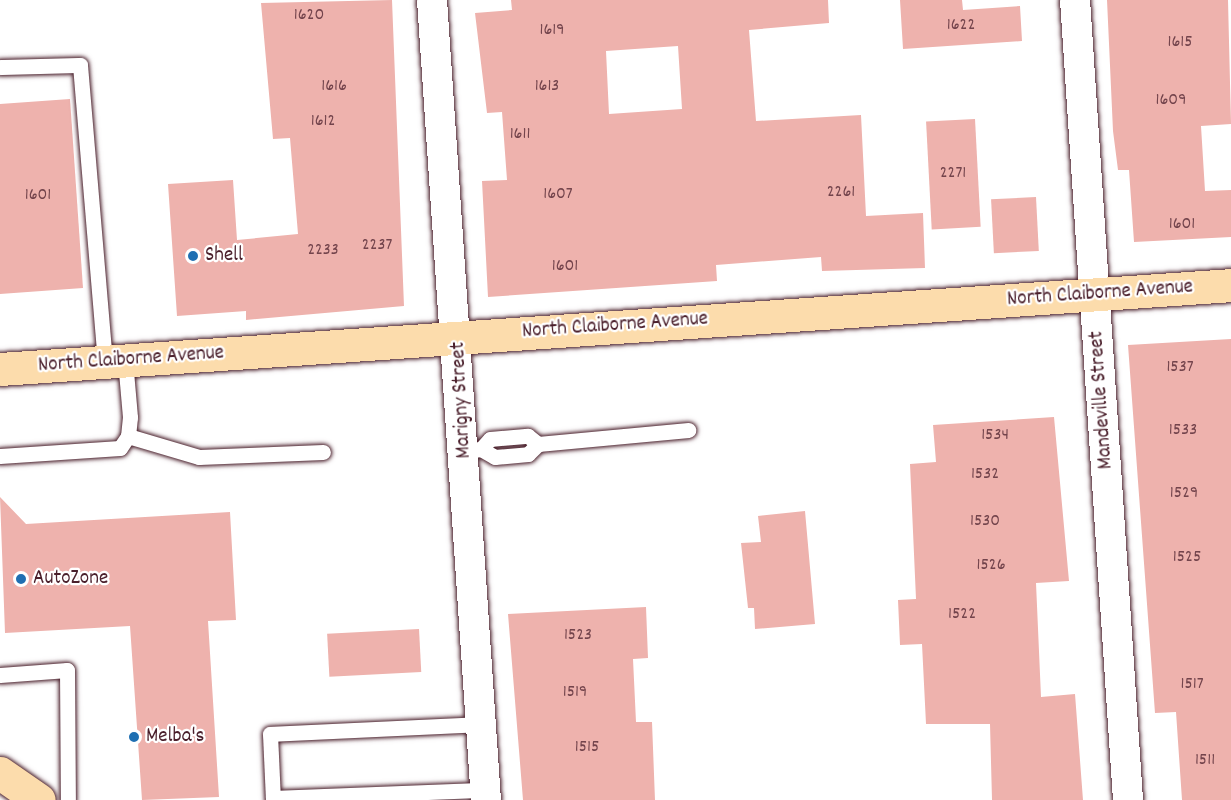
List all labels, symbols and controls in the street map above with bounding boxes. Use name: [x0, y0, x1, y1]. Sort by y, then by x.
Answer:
house number: 1620: [294, 5, 324, 27]
house number: 1622: [947, 15, 975, 37]
house number: 1619: [540, 20, 564, 42]
house number: 1615: [1167, 32, 1193, 54]
house number: 1616: [321, 76, 347, 98]
house number: 1613: [535, 76, 559, 98]
house number: 1609: [1156, 90, 1186, 112]
house number: 1612: [311, 111, 335, 133]
house number: 1611: [510, 124, 530, 146]
house number: 2271: [940, 163, 966, 185]
house number: 2261: [827, 182, 855, 204]
house number: 1607: [543, 184, 573, 206]
house number: 1601: [25, 185, 51, 207]
house number: 1601: [1169, 214, 1195, 236]
house number: 2237: [362, 235, 392, 257]
house number: 2233: [307, 240, 339, 262]
place label: Shell: [205, 243, 243, 269]
marker: Shell: [186, 249, 200, 263]
house number: 1601: [552, 256, 578, 278]
street label: North Claiborne Avenue: [1006, 275, 1194, 313]
street label: North Claiborne Avenue: [521, 307, 709, 345]
street label: Mandeville Street: [1085, 330, 1119, 470]
street label: North Claiborne Avenue: [37, 341, 225, 379]
street label: Marigny Street: [446, 341, 478, 459]
house number: 1537: [1166, 357, 1194, 379]
house number: 1533: [1169, 420, 1197, 442]
house number: 1534: [981, 425, 1009, 447]
house number: 1532: [971, 464, 999, 486]
house number: 1529: [1170, 483, 1198, 505]
house number: 1530: [970, 511, 1000, 533]
house number: 1525: [1173, 547, 1201, 569]
house number: 1526: [977, 555, 1005, 577]
place label: AutoZone: [33, 566, 108, 592]
marker: AutoZone: [14, 572, 28, 586]
house number: 1522: [948, 604, 976, 626]
house number: 1523: [564, 625, 592, 647]
house number: 1517: [1180, 674, 1204, 696]
house number: 1519: [563, 682, 587, 704]
place label: Melba's: [146, 724, 204, 750]
marker: Melba's: [127, 730, 141, 744]
house number: 1515: [575, 737, 599, 759]
house number: 1511: [1195, 750, 1215, 772]

